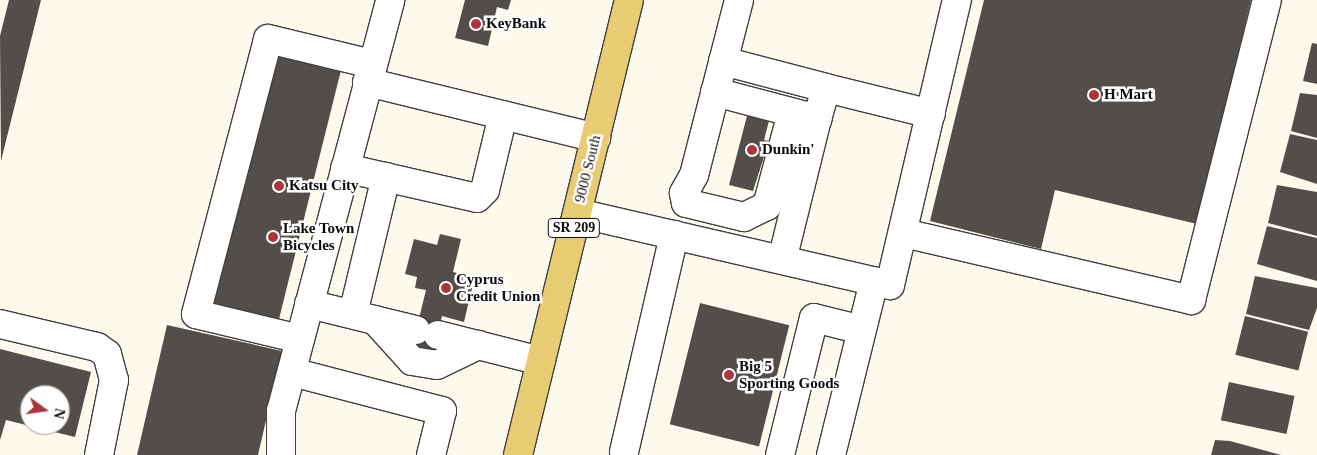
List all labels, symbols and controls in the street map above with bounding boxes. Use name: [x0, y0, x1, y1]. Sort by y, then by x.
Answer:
place label: KeyBank: [486, 15, 546, 33]
marker: KeyBank: [470, 18, 482, 30]
place label: H Mart: [1104, 86, 1153, 104]
marker: H Mart: [1088, 89, 1100, 101]
street label: 9000 South: [571, 133, 605, 205]
place label: Dunkin': [762, 141, 815, 159]
marker: Dunkin': [746, 144, 758, 156]
place label: Katsu City: [289, 177, 359, 195]
marker: Katsu City: [273, 180, 285, 192]
road number: SR 209: [548, 217, 600, 240]
place label: Lake Town Bicycles: [283, 219, 355, 254]
marker: Lake Town Bicycles: [267, 231, 279, 243]
place label: Cyprus Credit Union: [456, 270, 540, 305]
marker: Cyprus Credit Union: [440, 282, 452, 294]
place label: Big 5 Sporting Goods: [739, 357, 839, 392]
marker: Big 5 Sporting Goods: [723, 369, 735, 381]
north arrow: [20, 385, 70, 435]
text: N: [51, 407, 68, 420]

